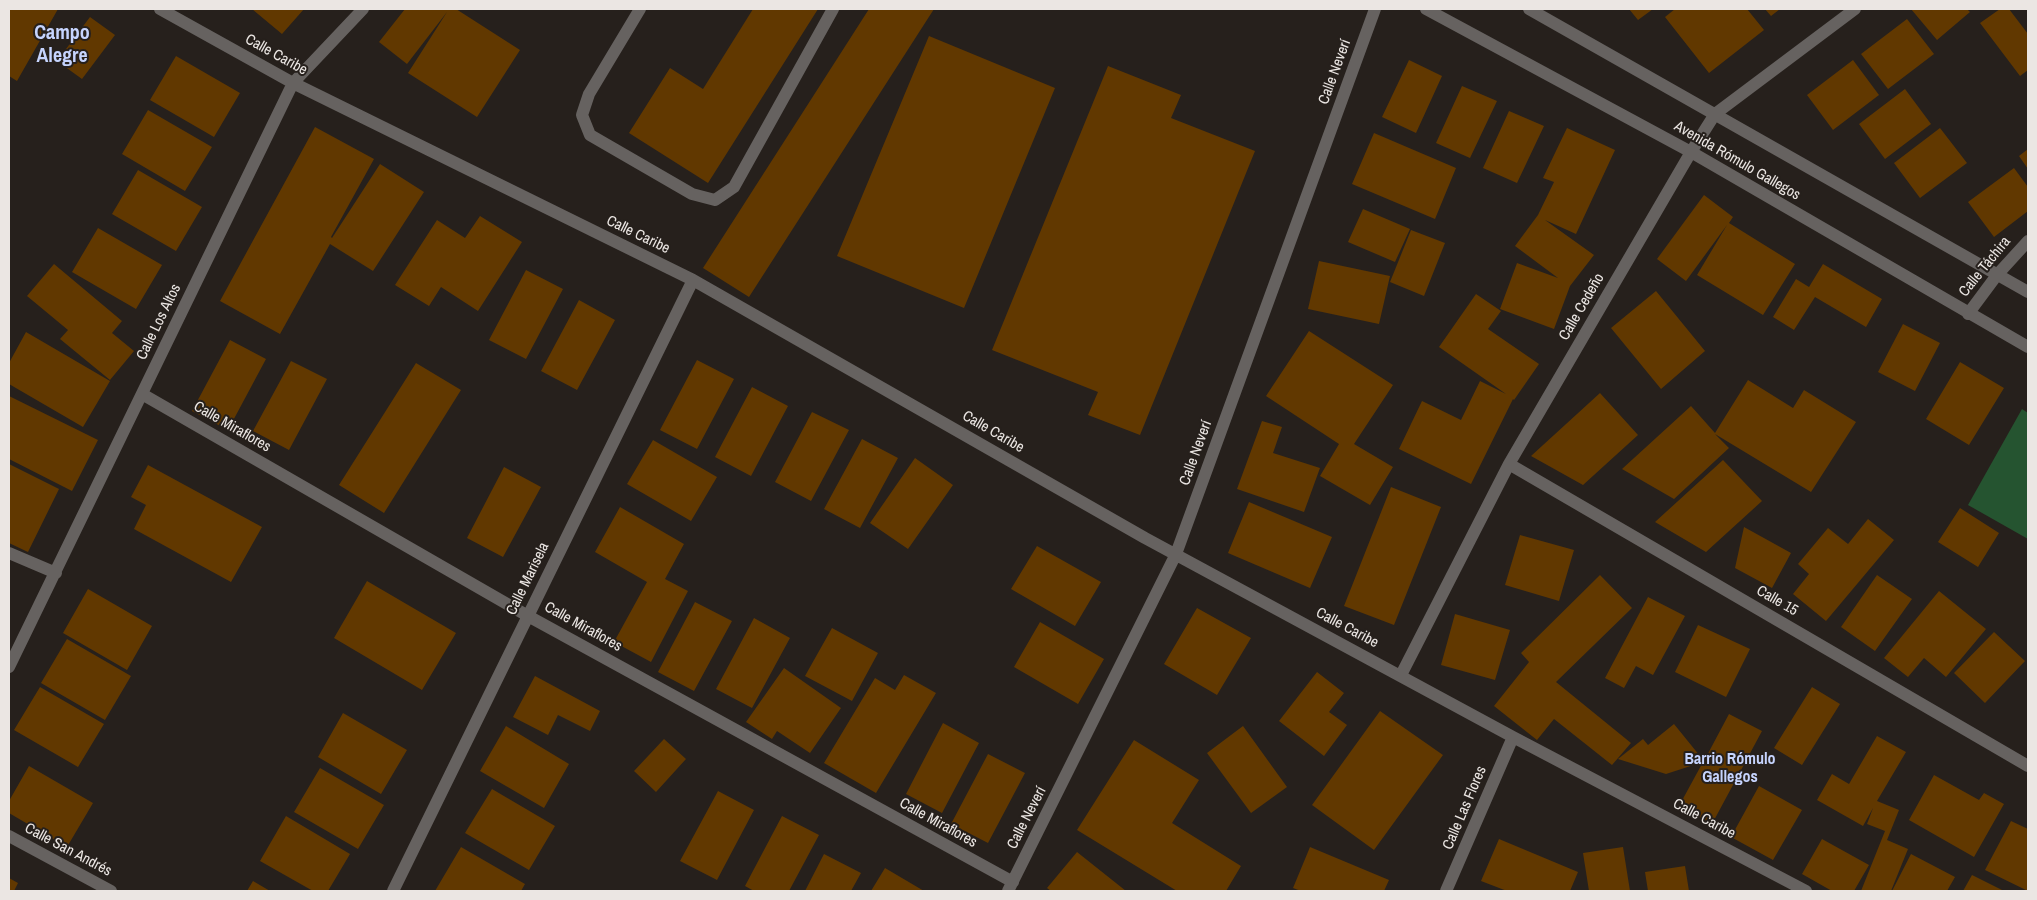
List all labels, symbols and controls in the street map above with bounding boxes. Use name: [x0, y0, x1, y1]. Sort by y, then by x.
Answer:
district label: Campo Alegre: [34, 22, 90, 69]
street label: Calle Caribe: [242, 31, 310, 79]
street label: Calle Neverí: [1315, 37, 1355, 107]
street label: Avenida Rómulo Gallegos: [1671, 118, 1803, 204]
street label: Calle Caribe: [603, 212, 673, 258]
street label: Calle Táchira: [1955, 233, 2015, 301]
street label: Calle Cedeño: [1556, 270, 1608, 344]
street label: Calle Los Altos: [133, 281, 185, 363]
street label: Calle Miraflores: [190, 398, 274, 456]
street label: Calle Caribe: [959, 407, 1027, 457]
street label: Calle Neverí: [1176, 418, 1216, 488]
street label: Calle Marisela: [503, 540, 553, 618]
street label: Calle 15: [1753, 582, 1801, 620]
street label: Calle Miraflores: [541, 598, 625, 656]
street label: Calle Caribe: [1313, 604, 1381, 652]
district label: Barrio Rómulo Gallegos: [1684, 750, 1776, 788]
street label: Calle Las Flores: [1439, 764, 1491, 852]
street label: Calle Neverí: [1004, 784, 1050, 852]
street label: Calle Miraflores: [896, 794, 980, 852]
street label: Calle Caribe: [1670, 795, 1738, 843]
street label: Calle San Andrés: [22, 820, 114, 880]

